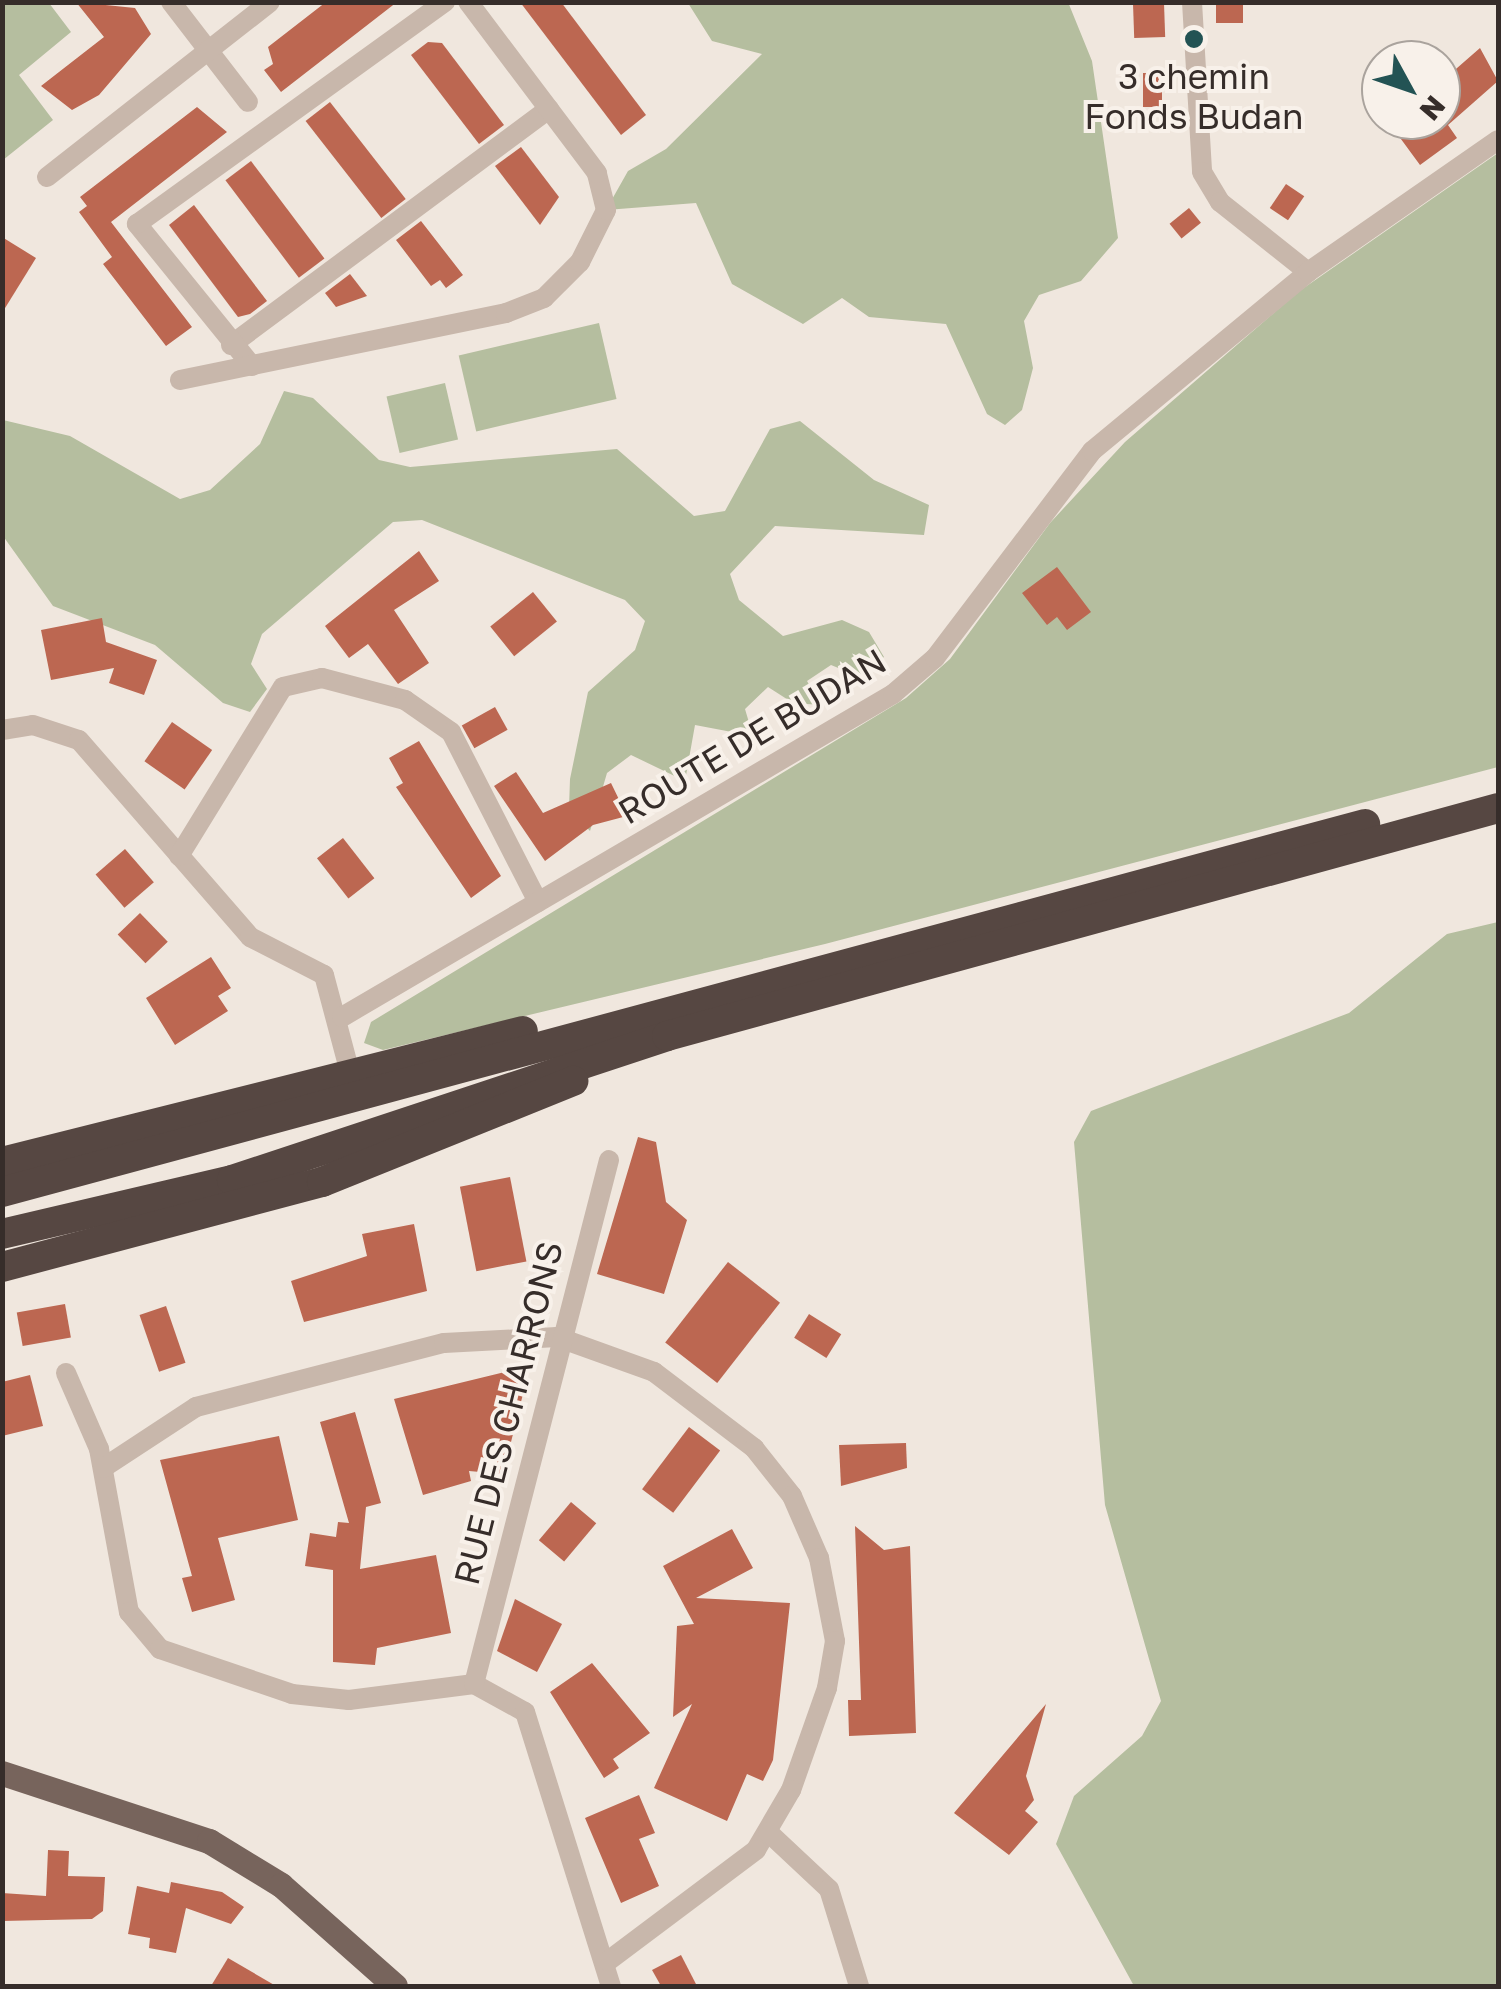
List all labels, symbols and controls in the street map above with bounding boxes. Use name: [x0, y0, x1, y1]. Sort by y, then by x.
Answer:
marker: 3 chemin Fonds Budan: [1183, 28, 1205, 50]
north arrow: [1361, 40, 1461, 140]
place label: 3 chemin Fonds Budan: [1084, 55, 1304, 137]
text: N: [1413, 90, 1452, 127]
street label: ROUTE DE BUDAN: [611, 640, 893, 832]
street label: RUE DES CHARRONS: [445, 1237, 571, 1589]

